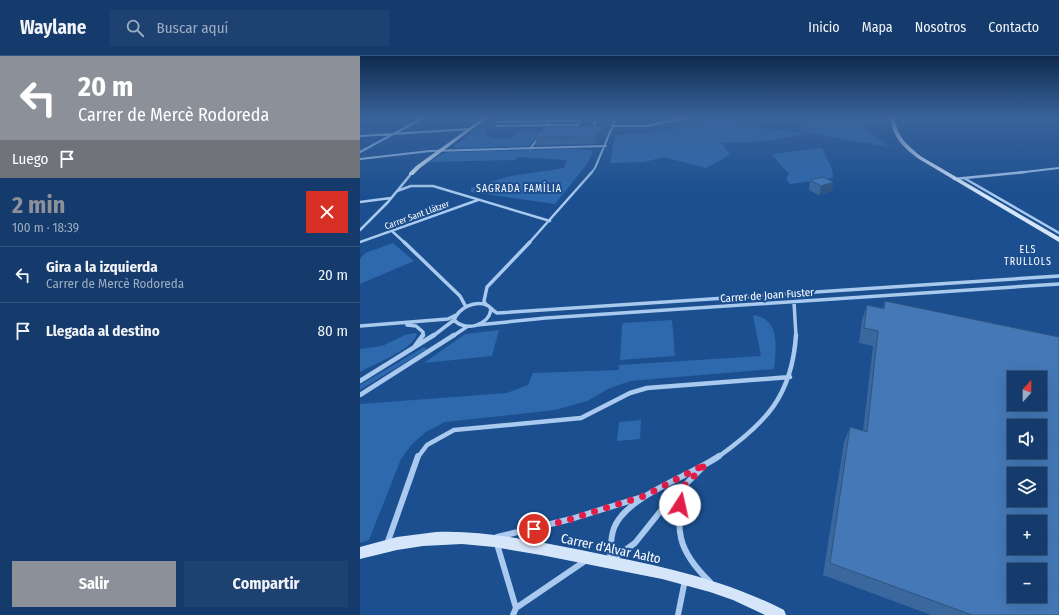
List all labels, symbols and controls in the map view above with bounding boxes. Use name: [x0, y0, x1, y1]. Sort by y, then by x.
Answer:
search box: [110, 10, 390, 46]
text: Waylane: [20, 16, 86, 39]
icon: search: [124, 17, 146, 39]
text: Buscar aquí: [156, 19, 228, 37]
text: Inicio: [808, 19, 840, 36]
text: Mapa: [862, 19, 893, 36]
text: Nosotros: [915, 19, 966, 36]
text: Contacto: [988, 19, 1039, 36]
text: 20 m: [78, 70, 133, 103]
icon: left: [12, 72, 64, 124]
text: Carrer de Mercè Rodoreda: [78, 104, 269, 126]
icon: arrive: [56, 148, 78, 170]
text: Luego: [12, 150, 48, 168]
district label: SAGRADA FAMÍLIA: [476, 181, 562, 195]
text: 2 min: [12, 191, 65, 219]
button: close: [306, 191, 348, 233]
street label: Carrer Sant Llàtzer: [383, 198, 451, 231]
text: 100 m · 18:39: [12, 220, 79, 235]
district label: ELS TRULLOLS: [1004, 244, 1052, 268]
text: Gira a la izquierda: [46, 258, 158, 276]
icon: left: [12, 264, 34, 286]
text: 20 m: [319, 266, 348, 284]
text: Carrer de Mercè Rodoreda: [46, 276, 184, 291]
street label: Carrer de Joan Fuster: [720, 286, 815, 305]
icon: arrive: [12, 320, 34, 342]
text: Llegada al destino: [46, 322, 160, 340]
text: 80 m: [318, 322, 348, 340]
north arrow: [1007, 371, 1047, 411]
map controls: [1007, 371, 1047, 603]
button: sound: [1007, 419, 1047, 459]
button: layers: [1007, 467, 1047, 507]
position arrow: [659, 484, 701, 526]
pin: [517, 512, 551, 546]
button: +: [1007, 515, 1047, 555]
icon: arrive: [523, 518, 545, 540]
street label: Carrer d'Alvar Aalto: [560, 531, 662, 566]
button: Salir: [12, 561, 176, 607]
button: Compartir: [184, 561, 348, 607]
button: −: [1007, 563, 1047, 603]

